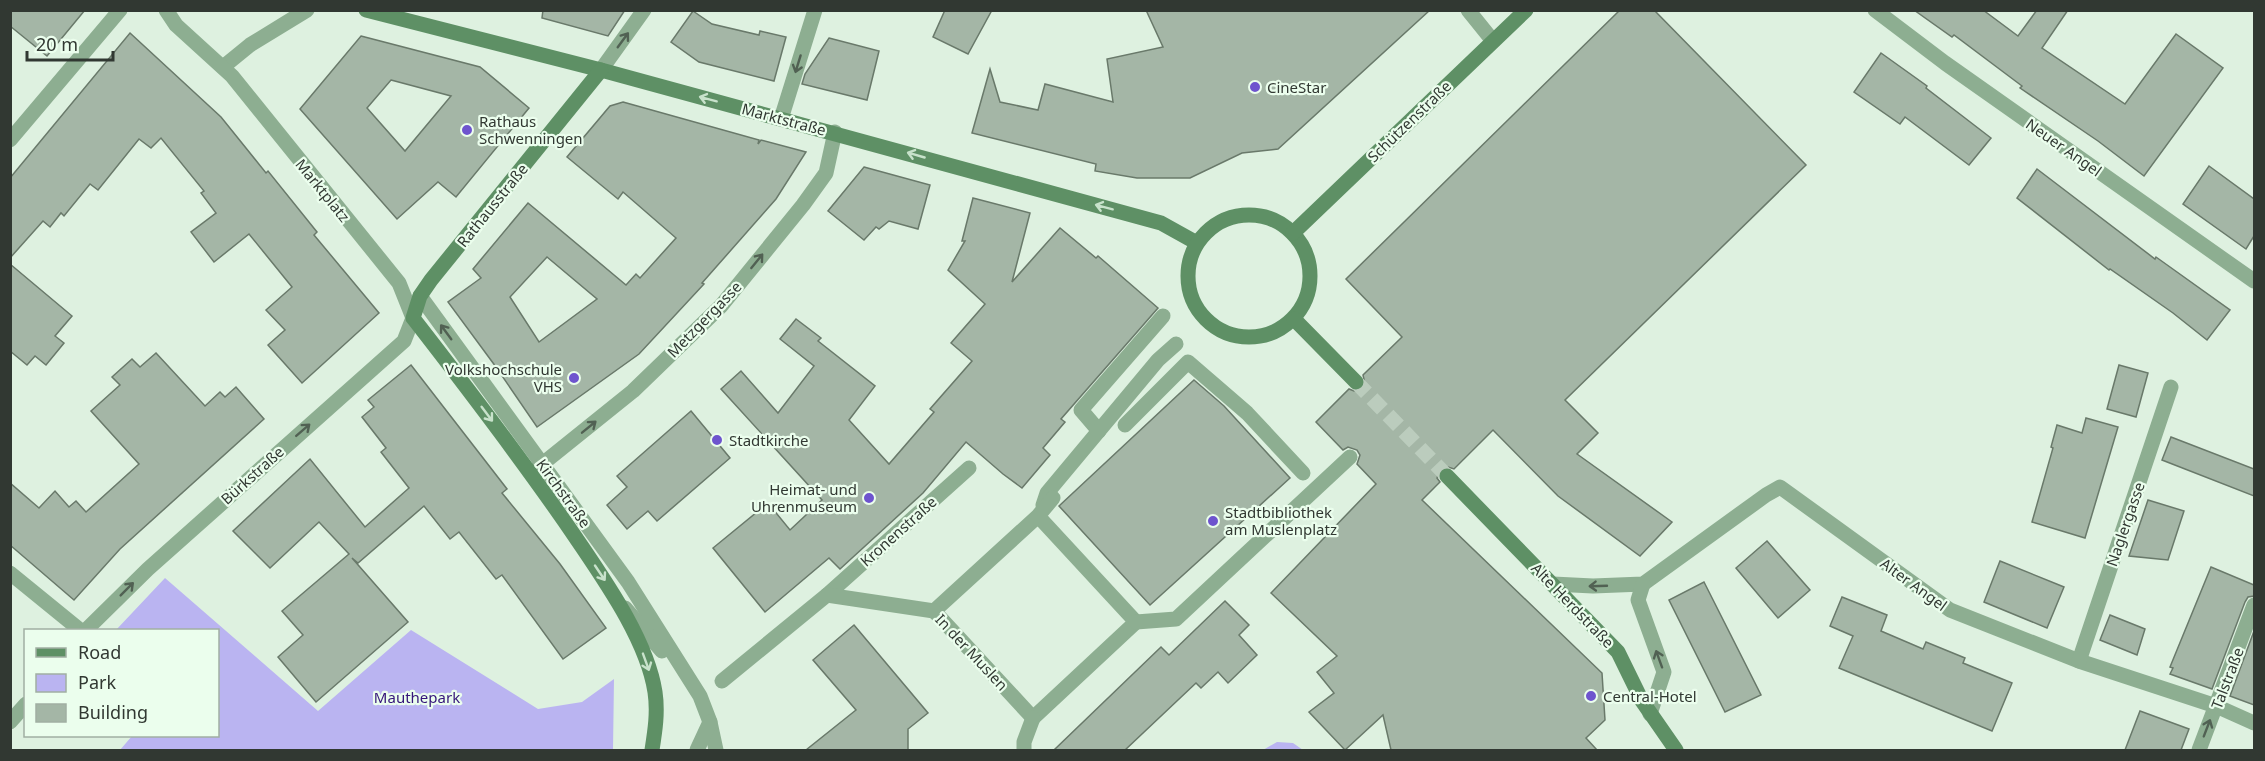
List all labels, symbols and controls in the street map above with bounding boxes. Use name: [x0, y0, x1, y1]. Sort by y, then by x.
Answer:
scale bar: [27, 24, 112, 62]
text: 20 m: [36, 32, 78, 56]
one-way arrow: [616, 33, 629, 49]
one-way arrow: [792, 54, 803, 73]
street label: Schützenstraße: [1363, 76, 1455, 166]
place label: CineStar: [1267, 77, 1326, 97]
marker: CineStar: [1248, 80, 1262, 94]
one-way arrow: [699, 92, 718, 104]
street label: Marktstraße: [740, 98, 828, 140]
place label: Rathaus Schwenningen: [479, 111, 583, 148]
street label: Neuer Angel: [2022, 114, 2106, 180]
marker: Rathaus Schwenningen: [460, 123, 474, 137]
one-way arrow: [907, 149, 926, 160]
street label: Marktplatz: [291, 154, 355, 226]
street label: Rathausstraße: [452, 159, 532, 251]
one-way arrow: [1095, 201, 1114, 212]
one-way arrow: [751, 254, 764, 270]
street label: Metzgergasse: [663, 277, 745, 361]
one-way arrow: [440, 325, 452, 341]
place label: Volkshochschule VHS: [445, 359, 562, 396]
marker: Volkshochschule VHS: [567, 371, 581, 385]
one-way arrow: [481, 406, 493, 422]
one-way arrow: [581, 420, 596, 434]
one-way arrow: [295, 423, 310, 437]
place label: Stadtkirche: [729, 430, 808, 450]
marker: Stadtkirche: [710, 433, 724, 447]
street label: Bürkstraße: [216, 441, 288, 509]
street label: Kirchstraße: [532, 455, 596, 531]
place label: Heimat- und Uhrenmuseum: [751, 479, 857, 516]
street label: Naglergasse: [2101, 479, 2149, 569]
street label: Kronenstraße: [856, 491, 940, 571]
marker: Heimat- und Uhrenmuseum: [862, 491, 876, 505]
place label: Stadtbibliothek am Muslenplatz: [1225, 502, 1337, 539]
marker: Stadtbibliothek am Muslenplatz: [1206, 514, 1220, 528]
street label: Alter Angel: [1877, 553, 1951, 615]
street label: Alte Herdstraße: [1527, 558, 1619, 652]
one-way arrow: [594, 564, 606, 581]
one-way arrow: [1589, 580, 1609, 591]
one-way arrow: [120, 582, 135, 597]
street label: In der Muslen: [931, 609, 1013, 695]
legend: [24, 629, 219, 737]
text: Road: [78, 640, 121, 664]
street label: Talstraße: [2206, 644, 2248, 712]
one-way arrow: [1653, 650, 1664, 668]
one-way arrow: [641, 652, 652, 671]
text: Park: [78, 670, 116, 694]
place label: Central-Hotel: [1603, 686, 1697, 706]
park label: Mauthepark: [374, 687, 460, 707]
marker: Central-Hotel: [1584, 689, 1598, 703]
text: Building: [78, 700, 148, 724]
one-way arrow: [2203, 720, 2214, 738]

